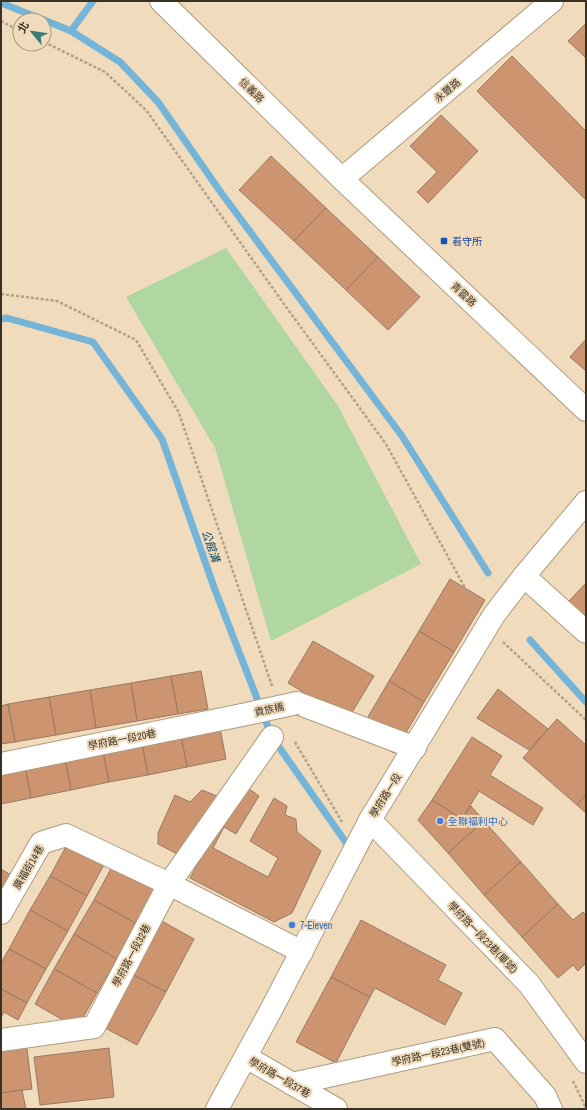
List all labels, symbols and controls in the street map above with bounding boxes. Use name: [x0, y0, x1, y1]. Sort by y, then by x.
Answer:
north arrow: [12, 12, 52, 52]
text: 北: [14, 19, 32, 35]
street label: 信義路: [236, 75, 267, 106]
street label: 永豐路: [432, 76, 463, 105]
place label: 看守所: [452, 235, 482, 248]
marker: 看守所: [439, 236, 449, 246]
street label: 青雲路: [448, 279, 479, 309]
water label: 公館溝: [199, 528, 224, 566]
street label: 貴族橋: [253, 700, 285, 719]
street label: 學府路一段20巷: [87, 727, 157, 752]
street label: 學府路一段: [367, 771, 404, 820]
place label: 全聯福利中心: [448, 815, 508, 828]
marker: 全聯福利中心: [435, 816, 445, 826]
street label: 廣福街14巷: [10, 843, 47, 892]
street label: 學府路一段23巷(單號): [445, 899, 520, 976]
place label: 7-Eleven: [300, 919, 332, 932]
marker: 7-Eleven: [287, 920, 297, 930]
street label: 學府路一段32巷: [109, 922, 153, 989]
street label: 學府路一段23巷(雙號): [390, 1036, 486, 1069]
street label: 學府路一段37巷: [247, 1055, 313, 1100]

